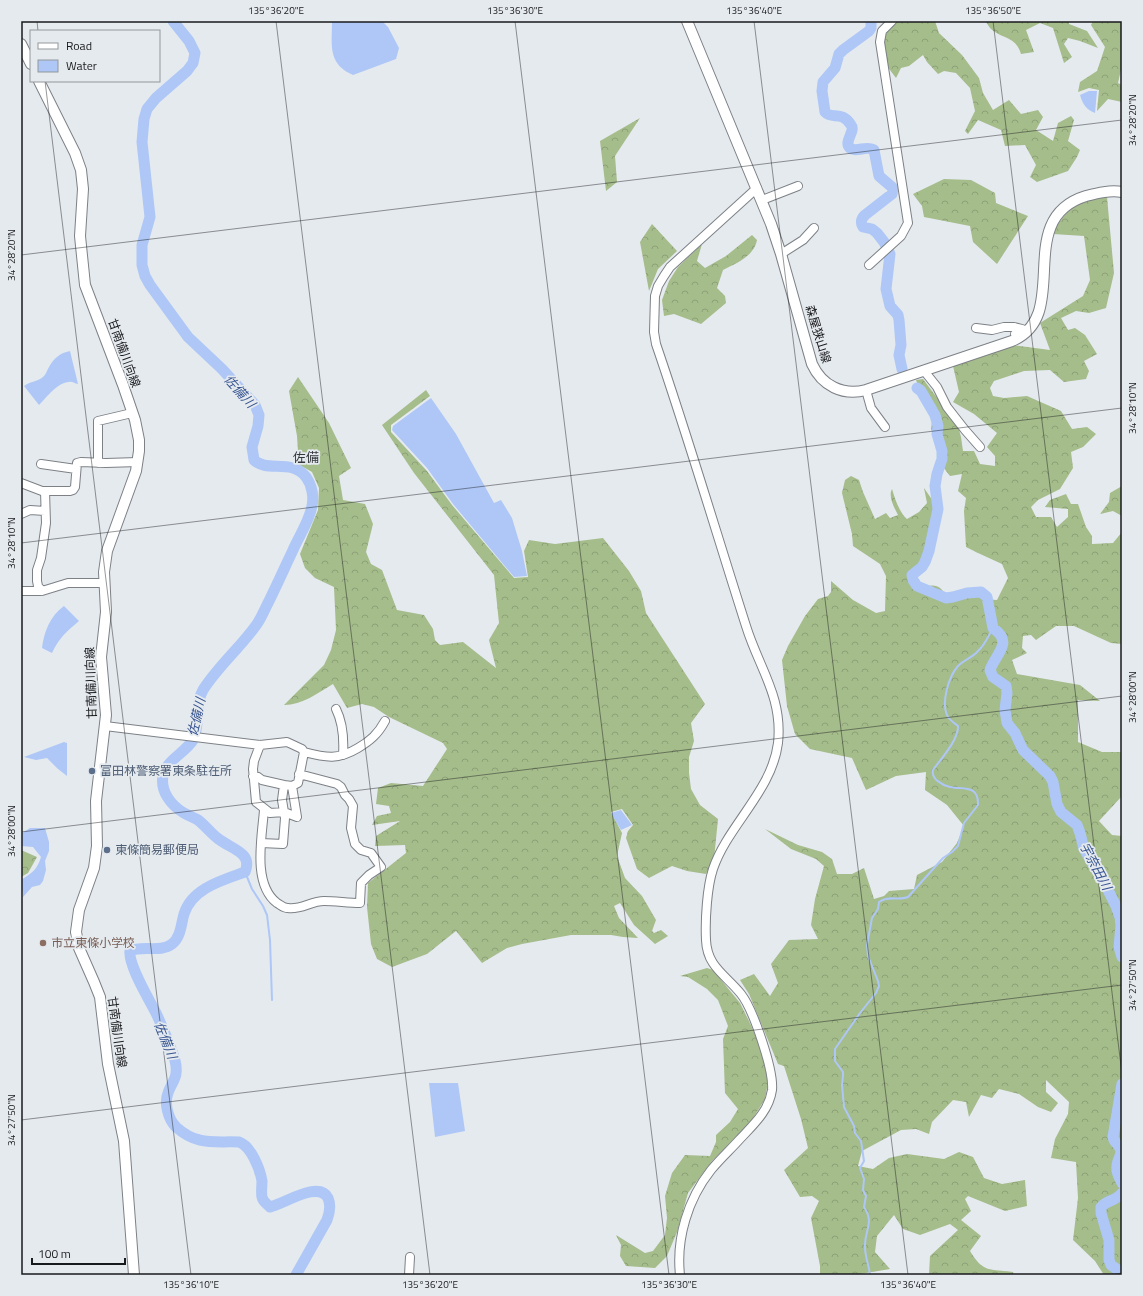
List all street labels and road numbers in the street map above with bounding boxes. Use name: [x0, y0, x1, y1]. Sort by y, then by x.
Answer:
street label: 森屋狭山線: [801, 302, 836, 365]
street label: 甘南備川向線: [103, 316, 146, 390]
street label: 甘南備川向線: [80, 647, 101, 719]
street label: 甘南備川向線: [103, 995, 132, 1069]

